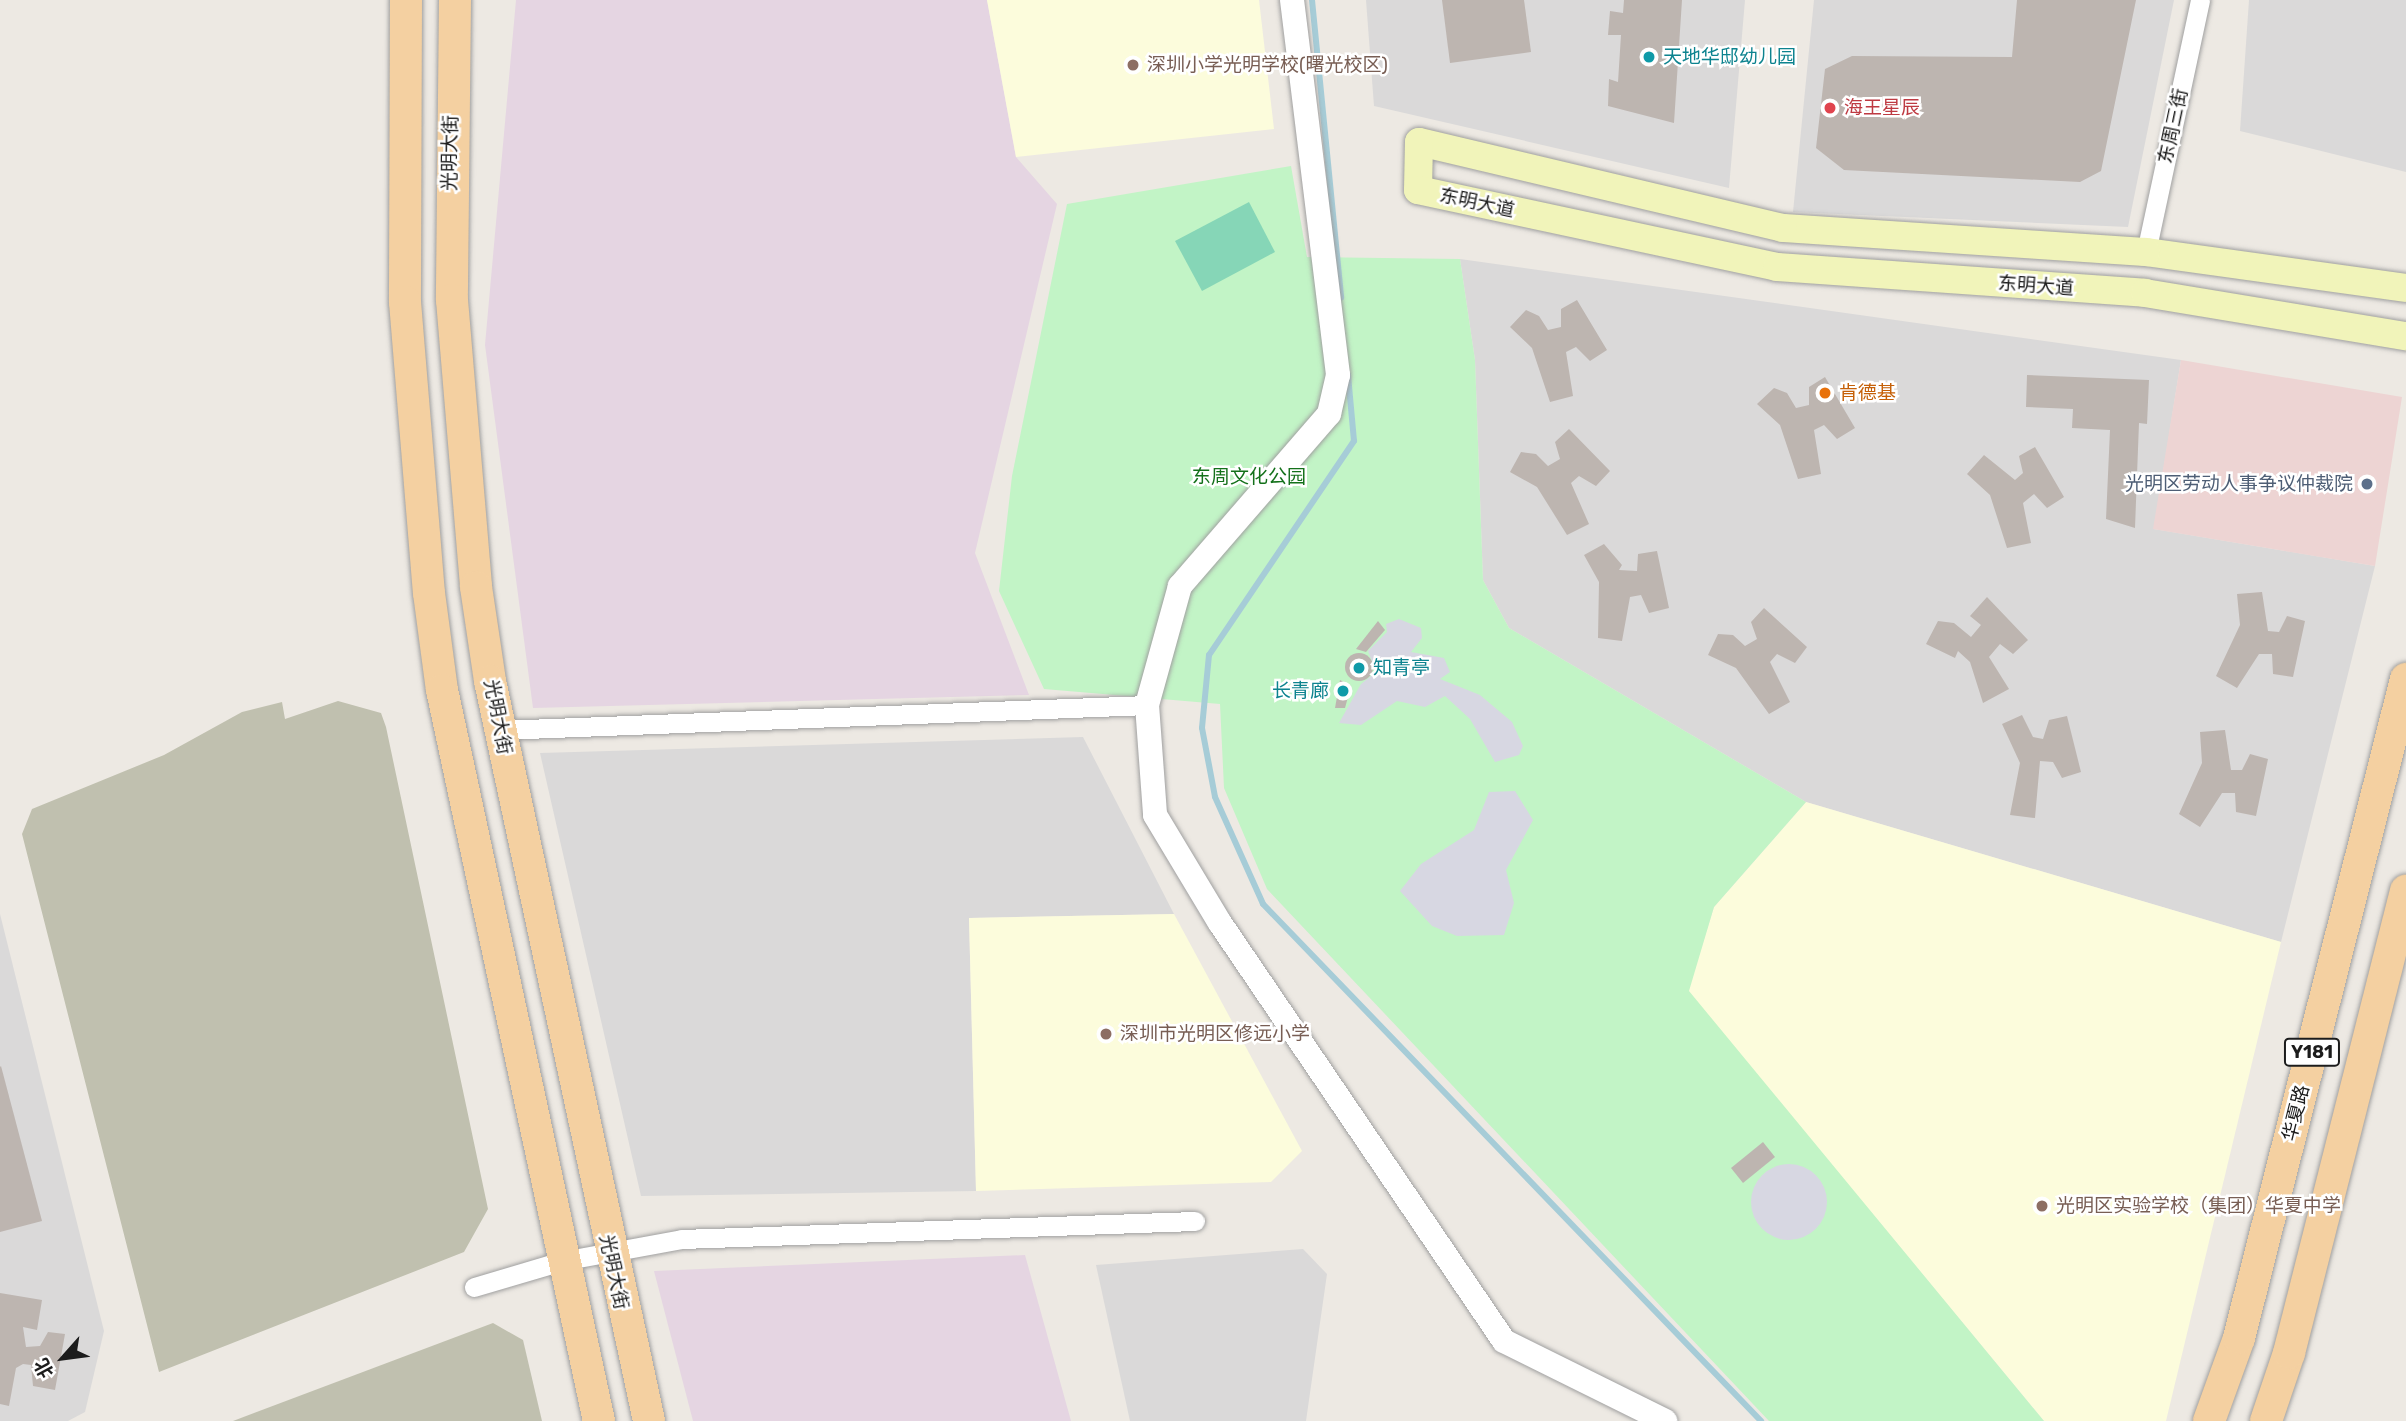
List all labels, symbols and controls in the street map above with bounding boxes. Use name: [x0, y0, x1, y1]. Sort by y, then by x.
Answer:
place label: 天地华邸幼儿园: [1663, 46, 1796, 68]
marker: 天地华邸幼儿园: [1641, 49, 1657, 65]
place label: 深圳小学光明学校(曙光校区): [1147, 54, 1388, 76]
marker: 深圳小学光明学校(曙光校区): [1125, 57, 1141, 73]
street label: 东周三街: [2154, 86, 2192, 166]
place label: 海王星辰: [1844, 97, 1920, 119]
marker: 海王星辰: [1822, 100, 1838, 116]
street label: 光明大街: [438, 115, 462, 191]
street label: 东明大道: [1437, 184, 1517, 222]
street label: 东明大道: [1997, 272, 2075, 300]
place label: 肯德基: [1839, 382, 1896, 404]
marker: 肯德基: [1817, 385, 1833, 401]
park label: 东周文化公园: [1192, 466, 1306, 488]
place label: 光明区劳动人事争议仲裁院: [2125, 473, 2353, 495]
marker: 光明区劳动人事争议仲裁院: [2359, 476, 2375, 492]
place label: 知青亭: [1373, 657, 1430, 679]
marker: 知青亭: [1351, 660, 1367, 676]
street label: 光明大街: [480, 678, 516, 756]
place label: 长青廊: [1272, 680, 1329, 702]
marker: 长青廊: [1335, 683, 1351, 699]
place label: 深圳市光明区修远小学: [1120, 1023, 1310, 1045]
marker: 深圳市光明区修远小学: [1098, 1026, 1114, 1042]
road number: Y181: [2282, 1037, 2342, 1066]
street label: 华夏路: [2278, 1083, 2314, 1143]
place label: 光明区实验学校（集团）华夏中学: [2056, 1195, 2341, 1217]
marker: 光明区实验学校（集团）华夏中学: [2034, 1198, 2050, 1214]
street label: 光明大街: [595, 1232, 633, 1312]
north arrow: [28, 1323, 98, 1393]
text: 北: [29, 1354, 59, 1382]

